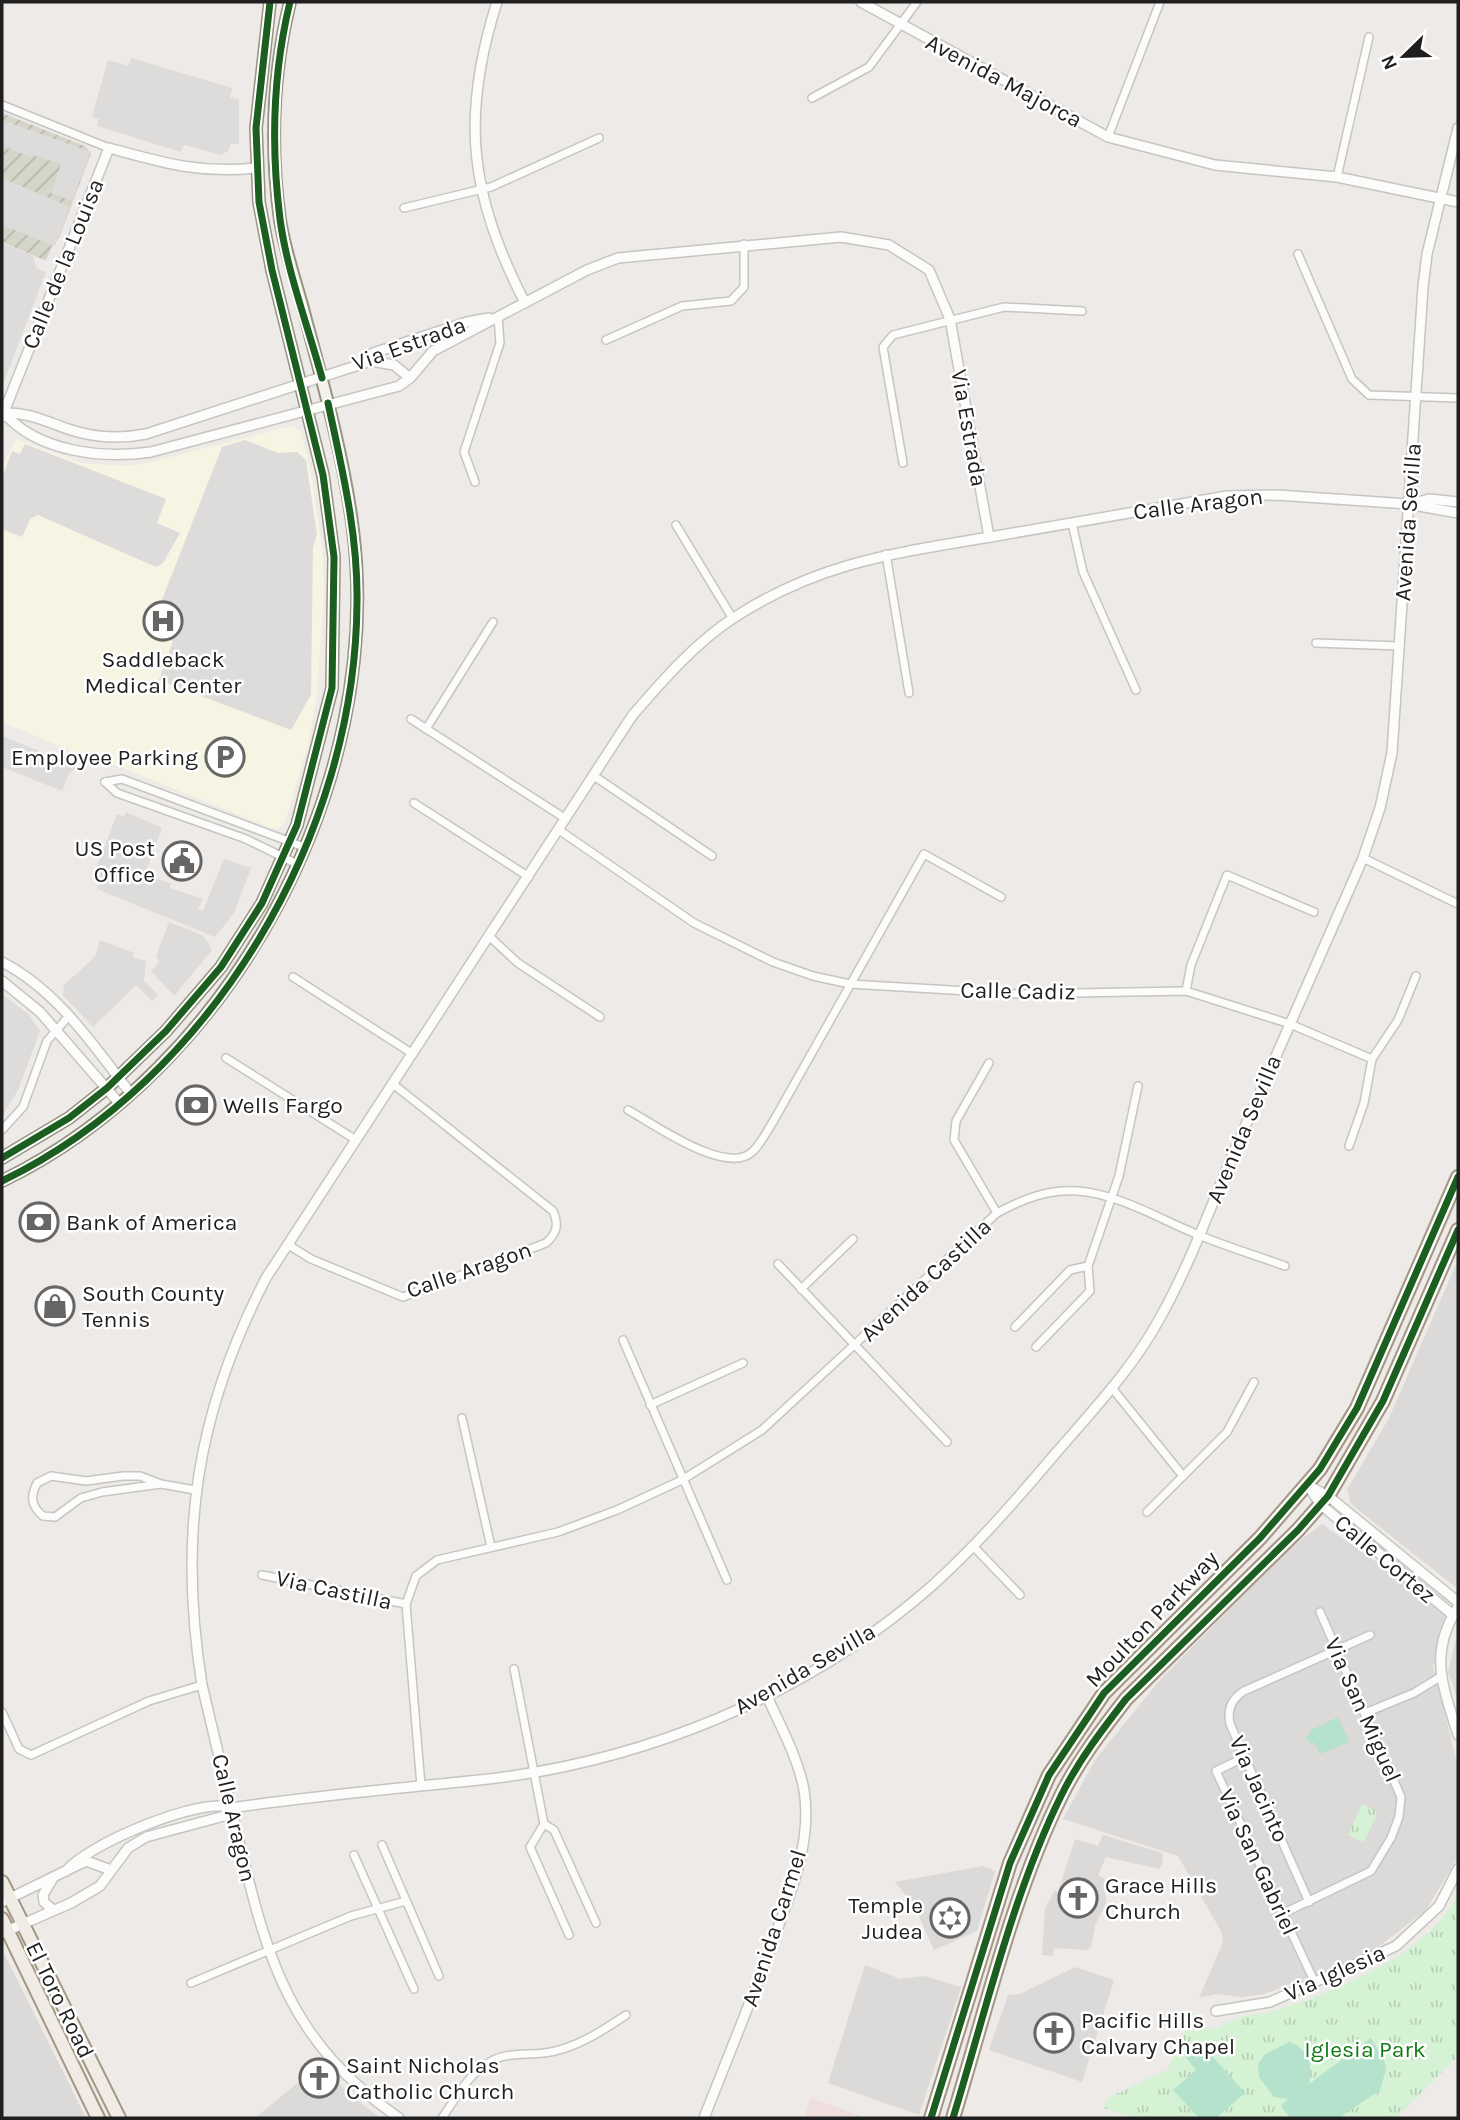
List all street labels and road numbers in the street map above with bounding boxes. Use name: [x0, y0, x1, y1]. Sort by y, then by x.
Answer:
street label: Avenida Majorca: [921, 28, 1087, 134]
street label: Calle de la Louisa: [17, 175, 109, 353]
street label: Via Estrada: [349, 311, 469, 377]
street label: Via Estrada: [945, 367, 993, 489]
street label: Avenida Sevilla: [1389, 442, 1427, 602]
street label: Calle Aragon: [1132, 483, 1264, 525]
street label: Calle Cadiz: [960, 976, 1076, 1006]
street label: Avenida Sevilla: [1201, 1051, 1287, 1207]
street label: Avenida Castilla: [855, 1213, 997, 1347]
street label: Calle Aragon: [403, 1236, 535, 1304]
street label: Calle Cortez: [1329, 1509, 1441, 1609]
street label: Moulton Parkway: [1080, 1545, 1224, 1693]
street label: Via Castilla: [274, 1565, 394, 1615]
street label: Avenida Sevilla: [730, 1618, 880, 1720]
street label: Via San Miguel: [1319, 1634, 1407, 1786]
street label: Via Jacinto: [1224, 1732, 1294, 1846]
street label: Calle Aragon: [206, 1751, 262, 1885]
street label: Via San Gabriel: [1212, 1785, 1304, 1939]
street label: Avenida Carmel: [736, 1846, 812, 2010]
street label: El Toro Road: [20, 1937, 100, 2063]
street label: Via Iglesia: [1281, 1939, 1389, 2007]

